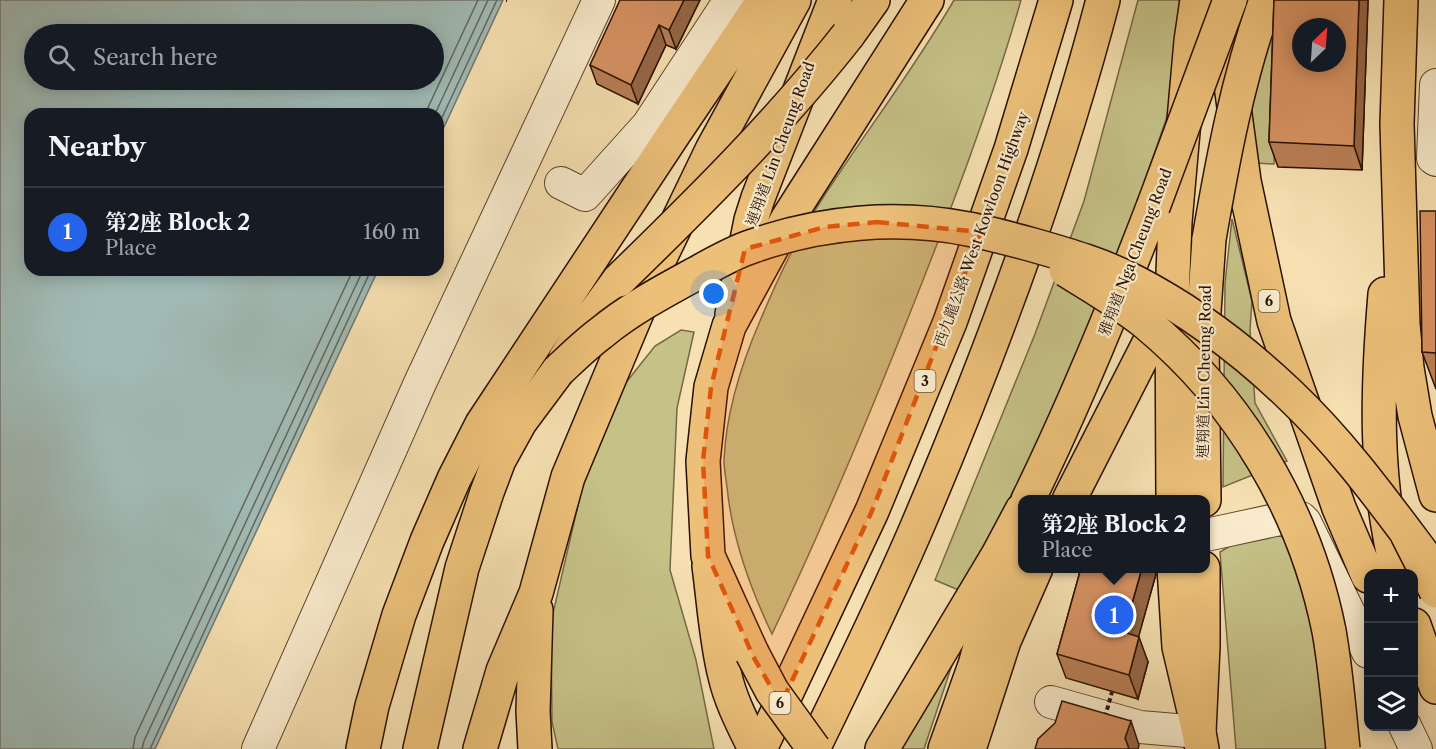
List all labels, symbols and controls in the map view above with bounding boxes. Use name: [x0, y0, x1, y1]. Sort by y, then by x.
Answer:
north arrow: [1292, 18, 1346, 72]
search box: [24, 24, 444, 90]
icon: search: [45, 41, 78, 74]
text: Search here: [93, 44, 218, 71]
street label: 連翔道 Lin Cheung Road: [741, 59, 819, 229]
street label: 西九龍公路 West Kowloon Highway: [929, 108, 1033, 349]
text: Nearby: [48, 131, 146, 163]
street label: 雅翔道 Nga Cheung Road: [1094, 166, 1176, 338]
text: 第2座 Block 2: [105, 209, 250, 236]
text: 1: [63, 220, 72, 244]
text: 160 m: [363, 220, 420, 244]
text: Place: [105, 236, 156, 260]
your location: [699, 279, 728, 308]
street label: 連翔道 Lin Cheung Road: [1193, 285, 1215, 459]
road number: 6: [1258, 290, 1280, 312]
road number: 3: [914, 370, 936, 392]
popup: [1018, 495, 1210, 573]
text: 第2座 Block 2: [1041, 511, 1187, 538]
text: Place: [1041, 538, 1093, 562]
map controls: [1364, 569, 1418, 731]
button: +: [1364, 569, 1418, 623]
pin: 1: [1094, 592, 1134, 638]
button: −: [1364, 623, 1418, 677]
button: layers: [1364, 677, 1418, 731]
road number: 6: [770, 692, 790, 714]

